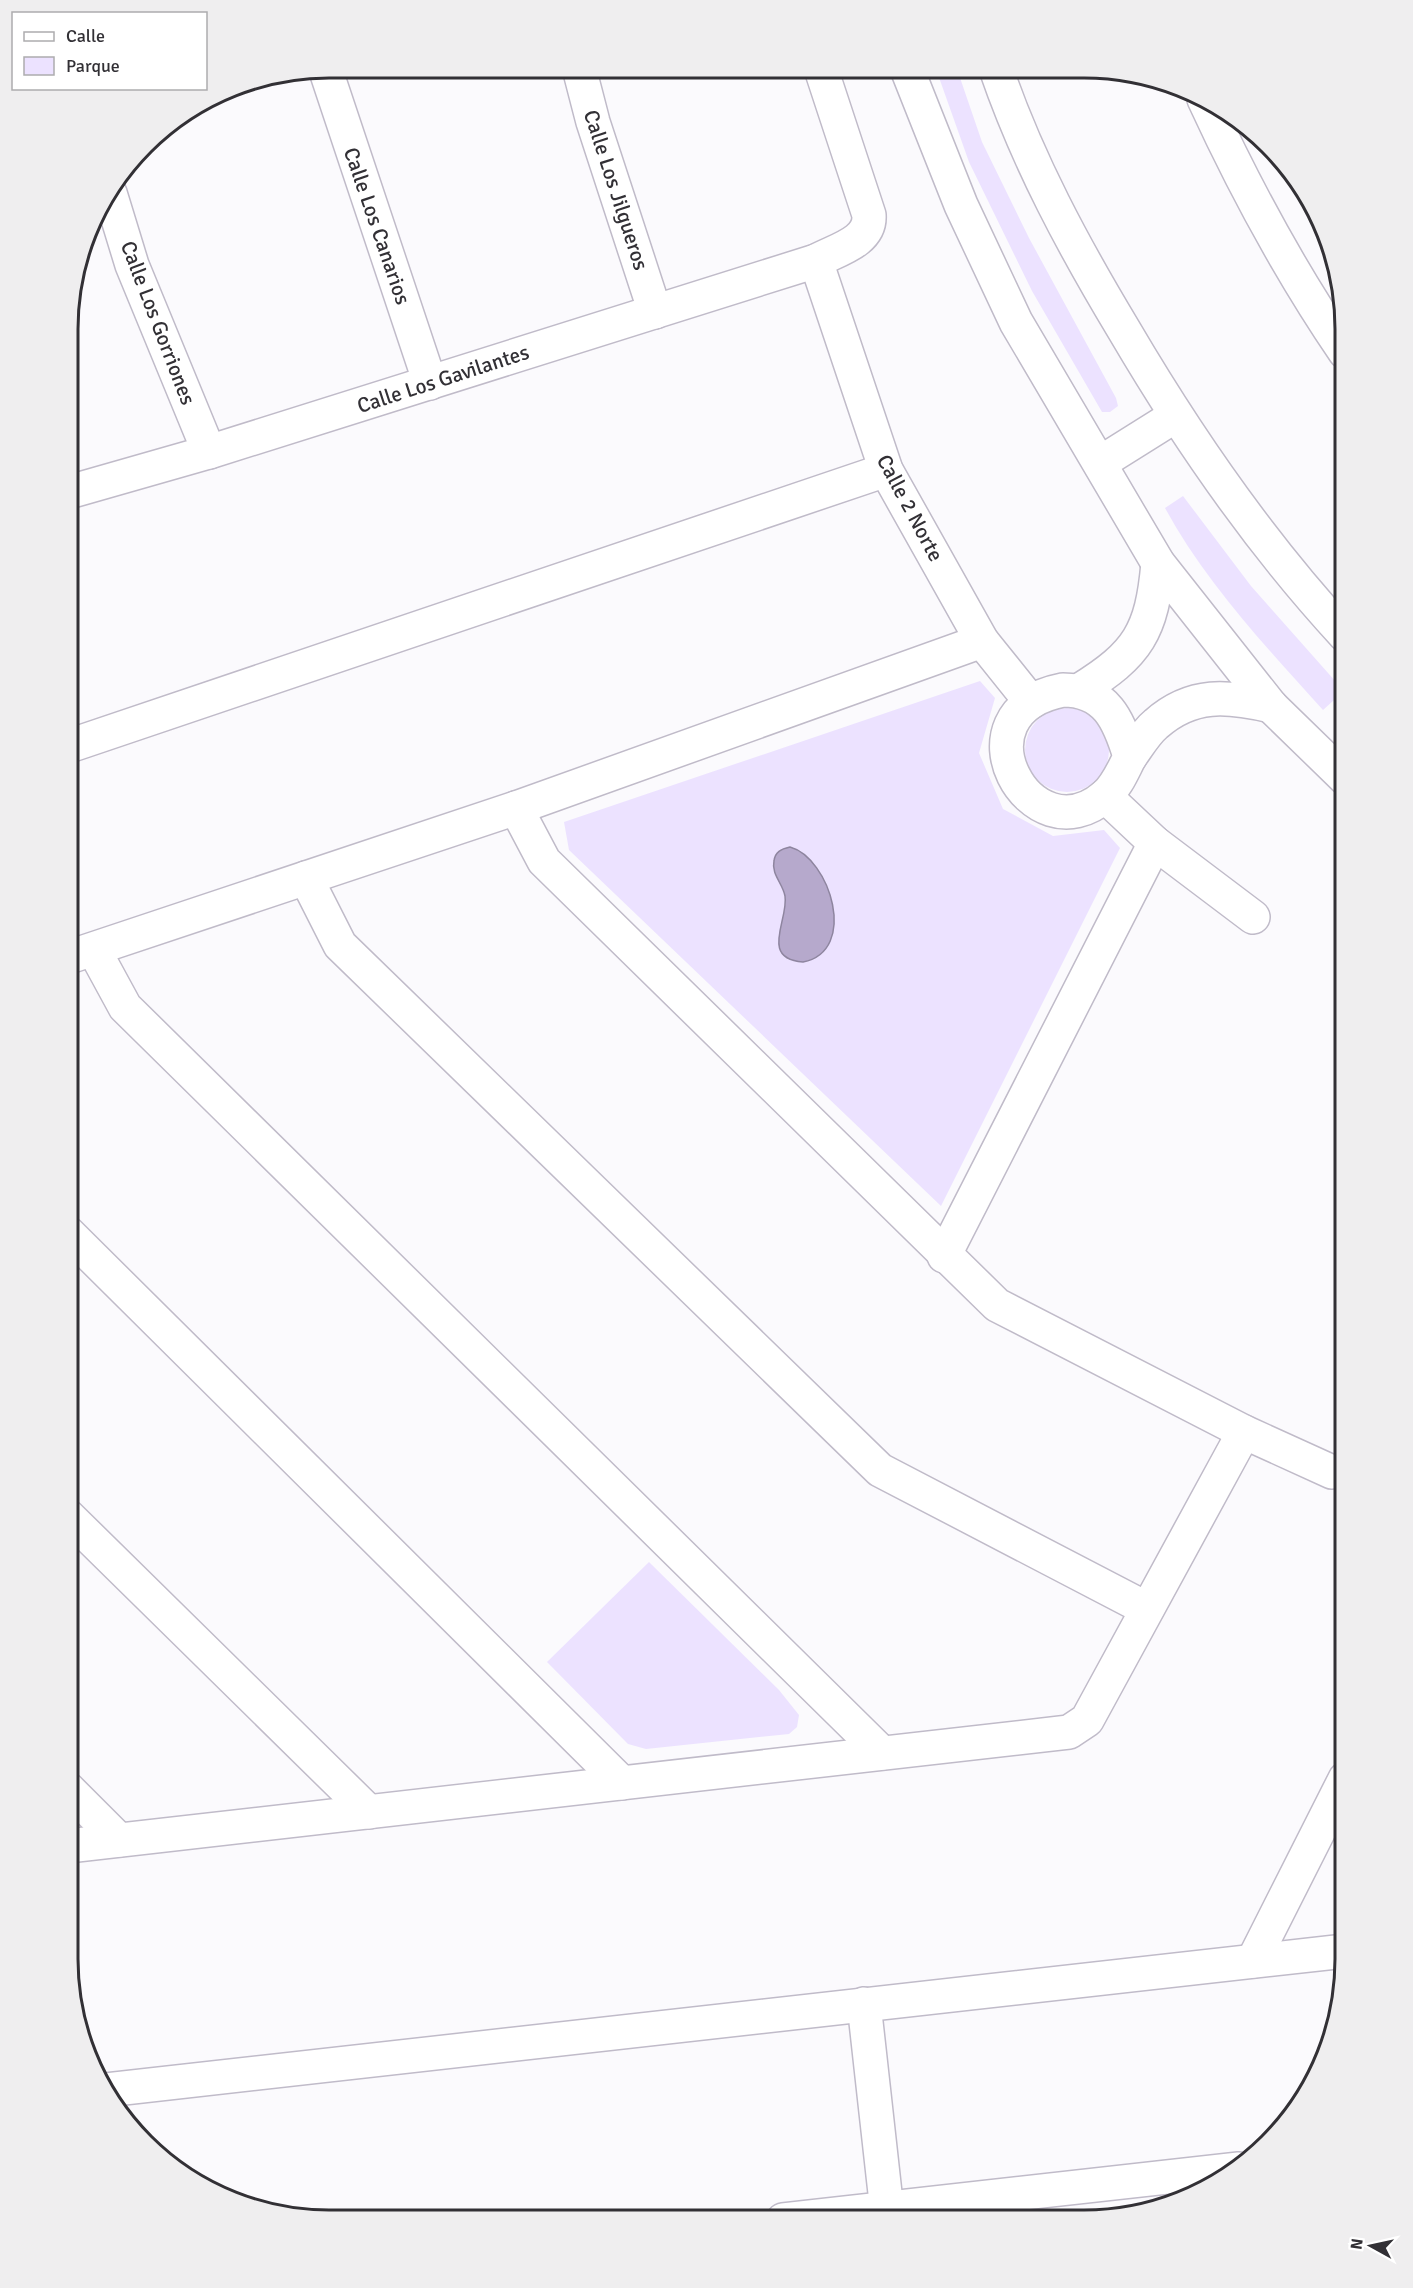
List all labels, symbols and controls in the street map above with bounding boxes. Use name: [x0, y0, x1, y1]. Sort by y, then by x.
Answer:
legend: [12, 12, 207, 90]
text: Calle: [66, 25, 105, 47]
text: Parque: [66, 55, 120, 77]
street label: Calle Los Jilgueros: [578, 107, 654, 273]
street label: Calle Los Canarios: [338, 144, 416, 308]
street label: Calle Los Gorriones: [115, 237, 201, 409]
street label: Calle Los Gavilantes: [354, 339, 532, 419]
street label: Calle 2 Norte: [871, 450, 949, 566]
north arrow: [1341, 2216, 1401, 2276]
text: N: [1346, 2237, 1368, 2251]

